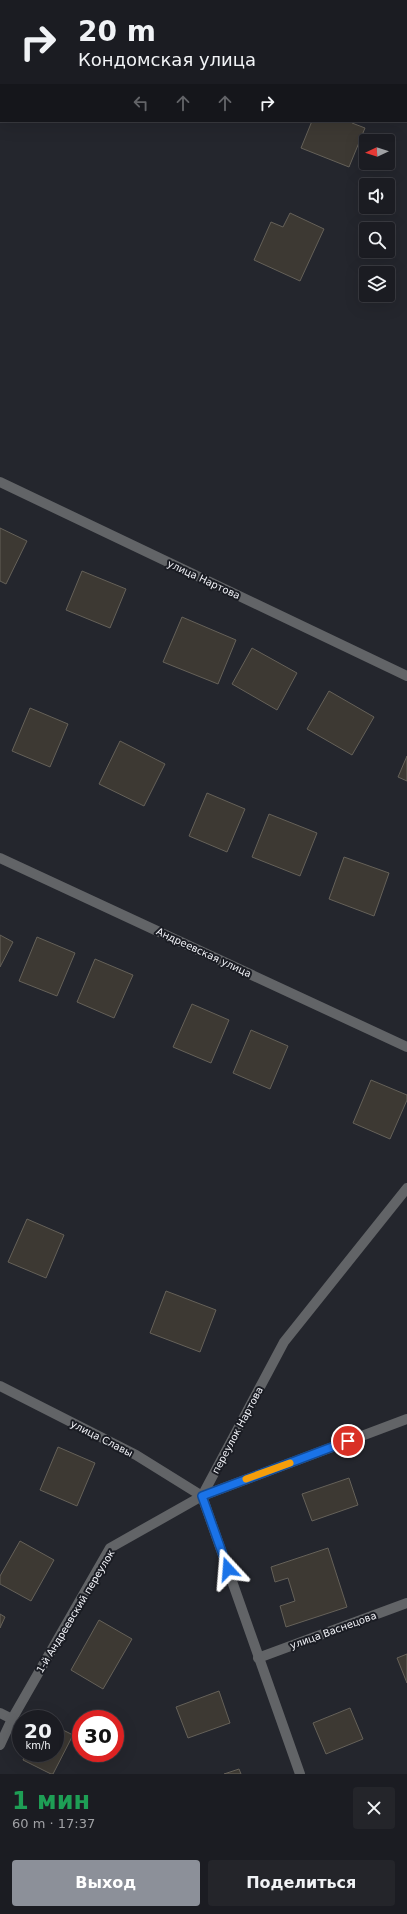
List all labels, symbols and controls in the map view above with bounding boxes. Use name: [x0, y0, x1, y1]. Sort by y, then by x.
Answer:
text: 20 m: [78, 15, 156, 48]
icon: right: [12, 16, 64, 68]
text: Кондомская улица: [78, 49, 256, 70]
icon: left: [130, 92, 152, 114]
icon: ahead: [172, 92, 194, 114]
icon: ahead: [214, 92, 236, 114]
icon: right: [256, 92, 278, 114]
north arrow: [359, 134, 395, 170]
map controls: [359, 134, 395, 302]
button: sound: [359, 178, 395, 214]
button: search: [359, 222, 395, 258]
button: layers: [359, 266, 395, 302]
street label: улица Нартова: [166, 558, 242, 601]
street label: Андреевская улица: [155, 926, 253, 979]
street label: переулок Нартова: [210, 1385, 265, 1476]
street label: улица Славы: [69, 1418, 135, 1459]
pin: [331, 1424, 365, 1458]
icon: arrive: [337, 1430, 359, 1452]
street label: 1-й Андреевский переулок: [34, 1548, 117, 1675]
position arrow: [207, 1548, 249, 1590]
street label: улица Васнецова: [289, 1610, 378, 1651]
speed limit sign: 30: [72, 1710, 124, 1762]
text: 20: [24, 1719, 52, 1743]
text: km/h: [25, 1740, 51, 1751]
text: 1 мин: [12, 1787, 90, 1815]
button: close: [353, 1787, 395, 1829]
text: 60 m · 17:37: [12, 1816, 95, 1831]
button: Выход: [12, 1860, 200, 1906]
button: Поделиться: [208, 1860, 395, 1906]

